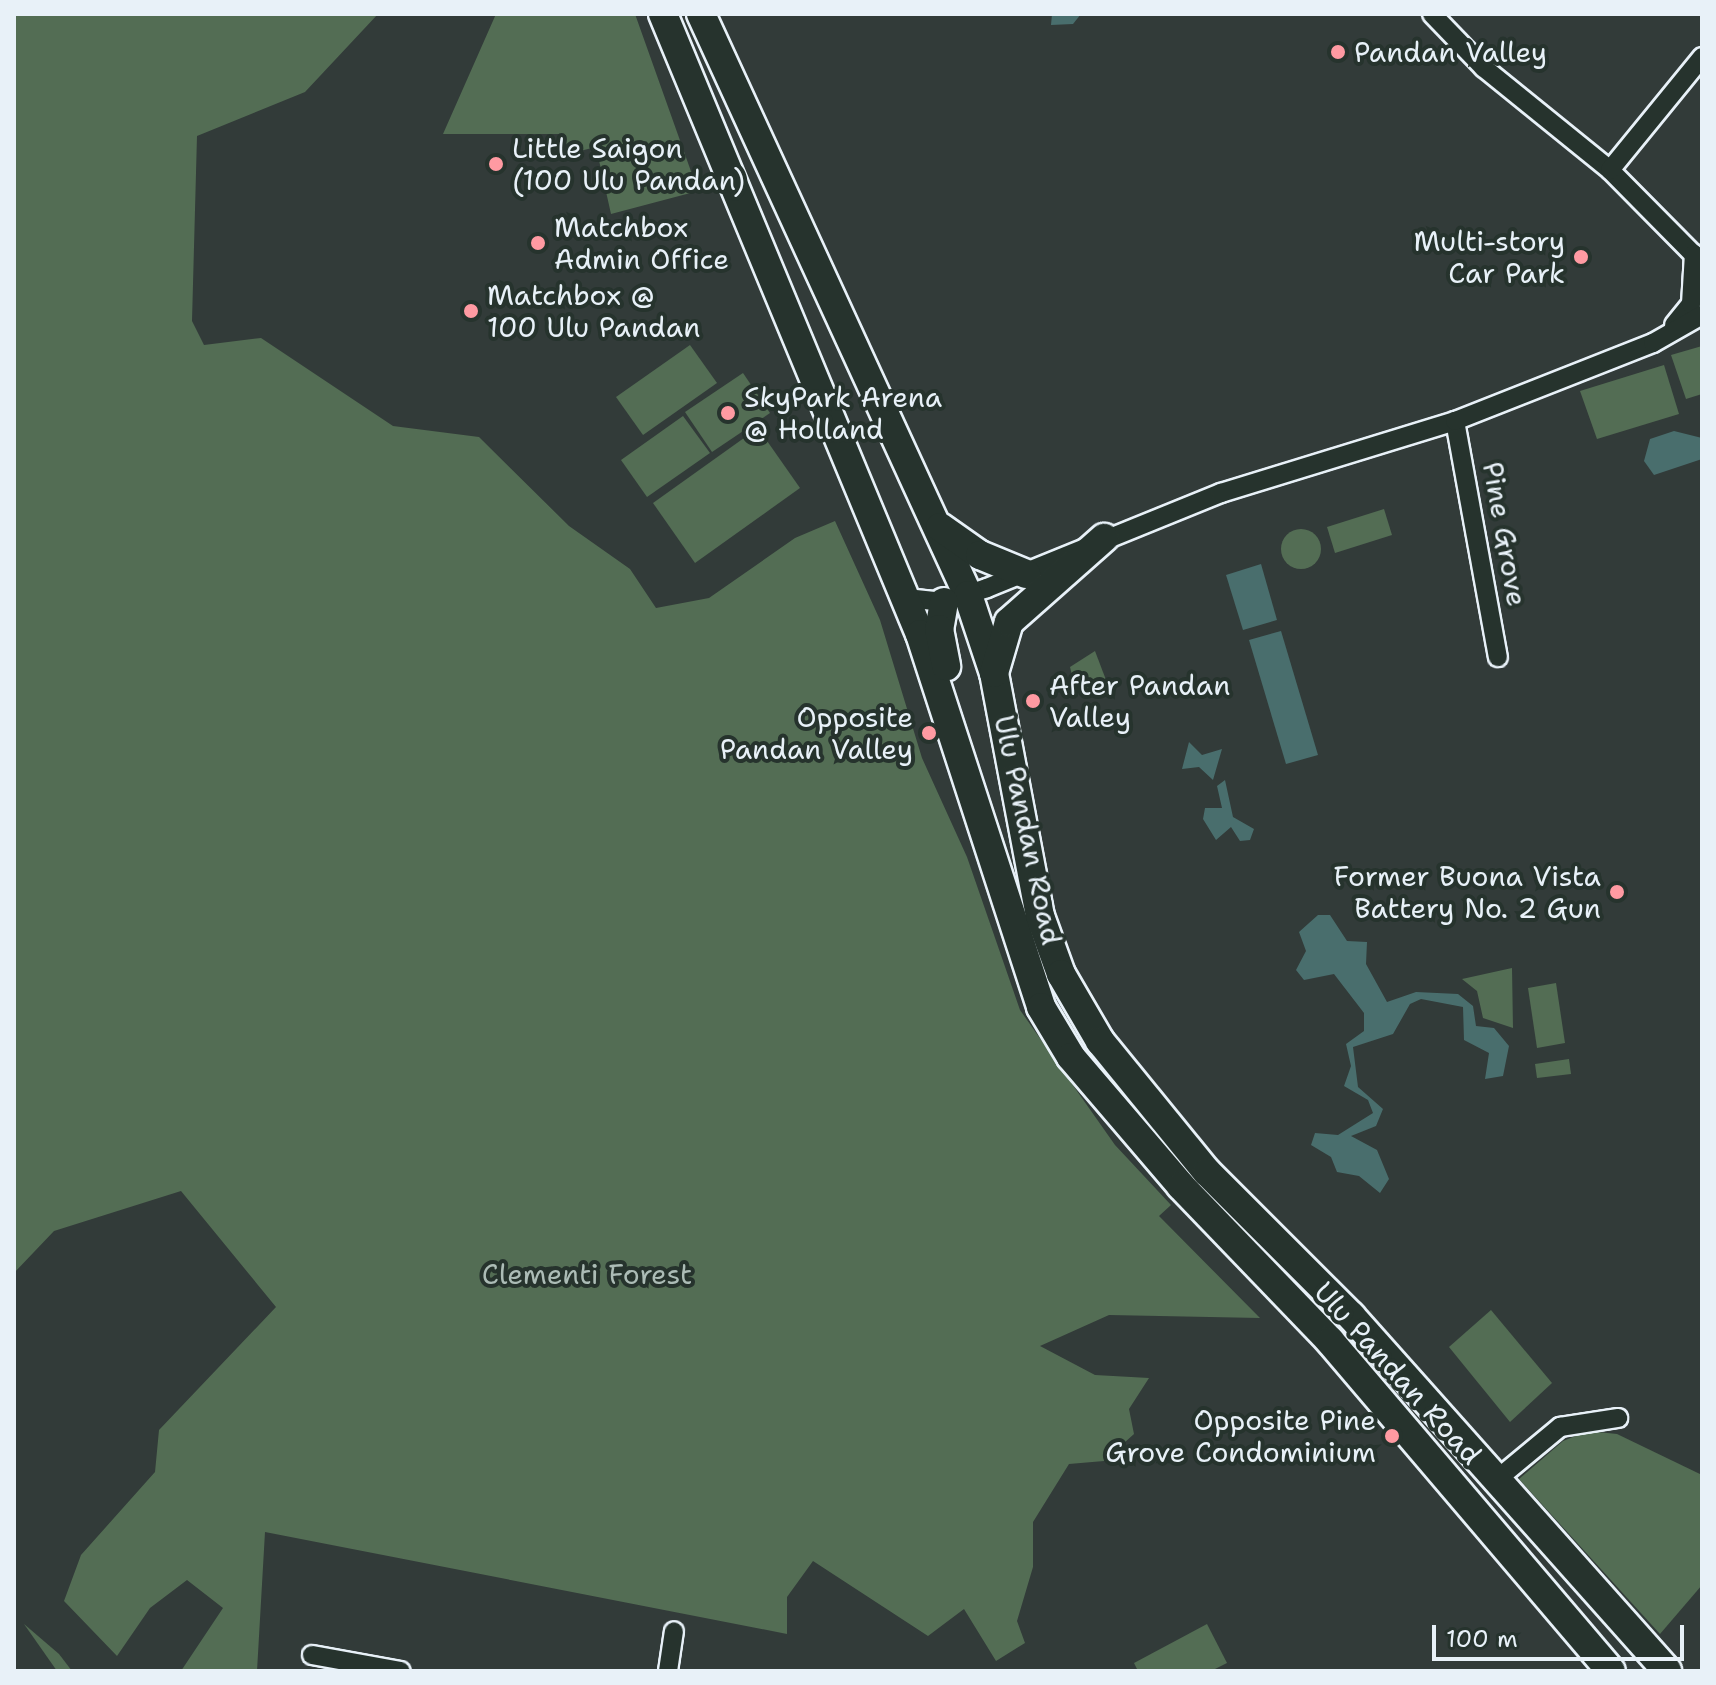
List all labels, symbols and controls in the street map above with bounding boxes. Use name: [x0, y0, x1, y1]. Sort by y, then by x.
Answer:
place label: Pandan Valley: [1354, 35, 1547, 69]
marker: Pandan Valley: [1329, 43, 1347, 61]
place label: Little Saigon (100 Ulu Pandan): [512, 131, 745, 197]
marker: Little Saigon (100 Ulu Pandan): [487, 155, 505, 173]
place label: Matchbox Admin Office: [554, 210, 729, 276]
place label: Multi-story Car Park: [1414, 224, 1565, 290]
marker: Matchbox Admin Office: [529, 234, 547, 252]
marker: Multi-story Car Park: [1572, 248, 1590, 266]
place label: Matchbox @ 100 Ulu Pandan: [487, 278, 700, 344]
marker: Matchbox @ 100 Ulu Pandan: [462, 302, 480, 320]
place label: SkyPark Arena @ Holland: [744, 380, 942, 446]
marker: SkyPark Arena @ Holland: [719, 404, 737, 422]
street label: Pine Grove: [1476, 459, 1534, 609]
place label: After Pandan Valley: [1049, 668, 1230, 734]
marker: After Pandan Valley: [1024, 692, 1042, 710]
place label: Opposite Pandan Valley: [720, 700, 913, 766]
street label: Ulu Pandan Road: [987, 712, 1069, 948]
marker: Opposite Pandan Valley: [920, 724, 938, 742]
place label: Former Buona Vista Battery No. 2 Gun: [1334, 859, 1601, 925]
marker: Former Buona Vista Battery No. 2 Gun: [1608, 883, 1626, 901]
park label: Clementi Forest: [482, 1257, 692, 1291]
street label: Ulu Pandan Road: [1307, 1275, 1489, 1471]
place label: Opposite Pine Grove Condominium: [1105, 1403, 1376, 1469]
marker: Opposite Pine Grove Condominium: [1383, 1427, 1401, 1445]
scale bar: [1436, 1609, 1688, 1659]
text: 100 m: [1446, 1623, 1518, 1655]

